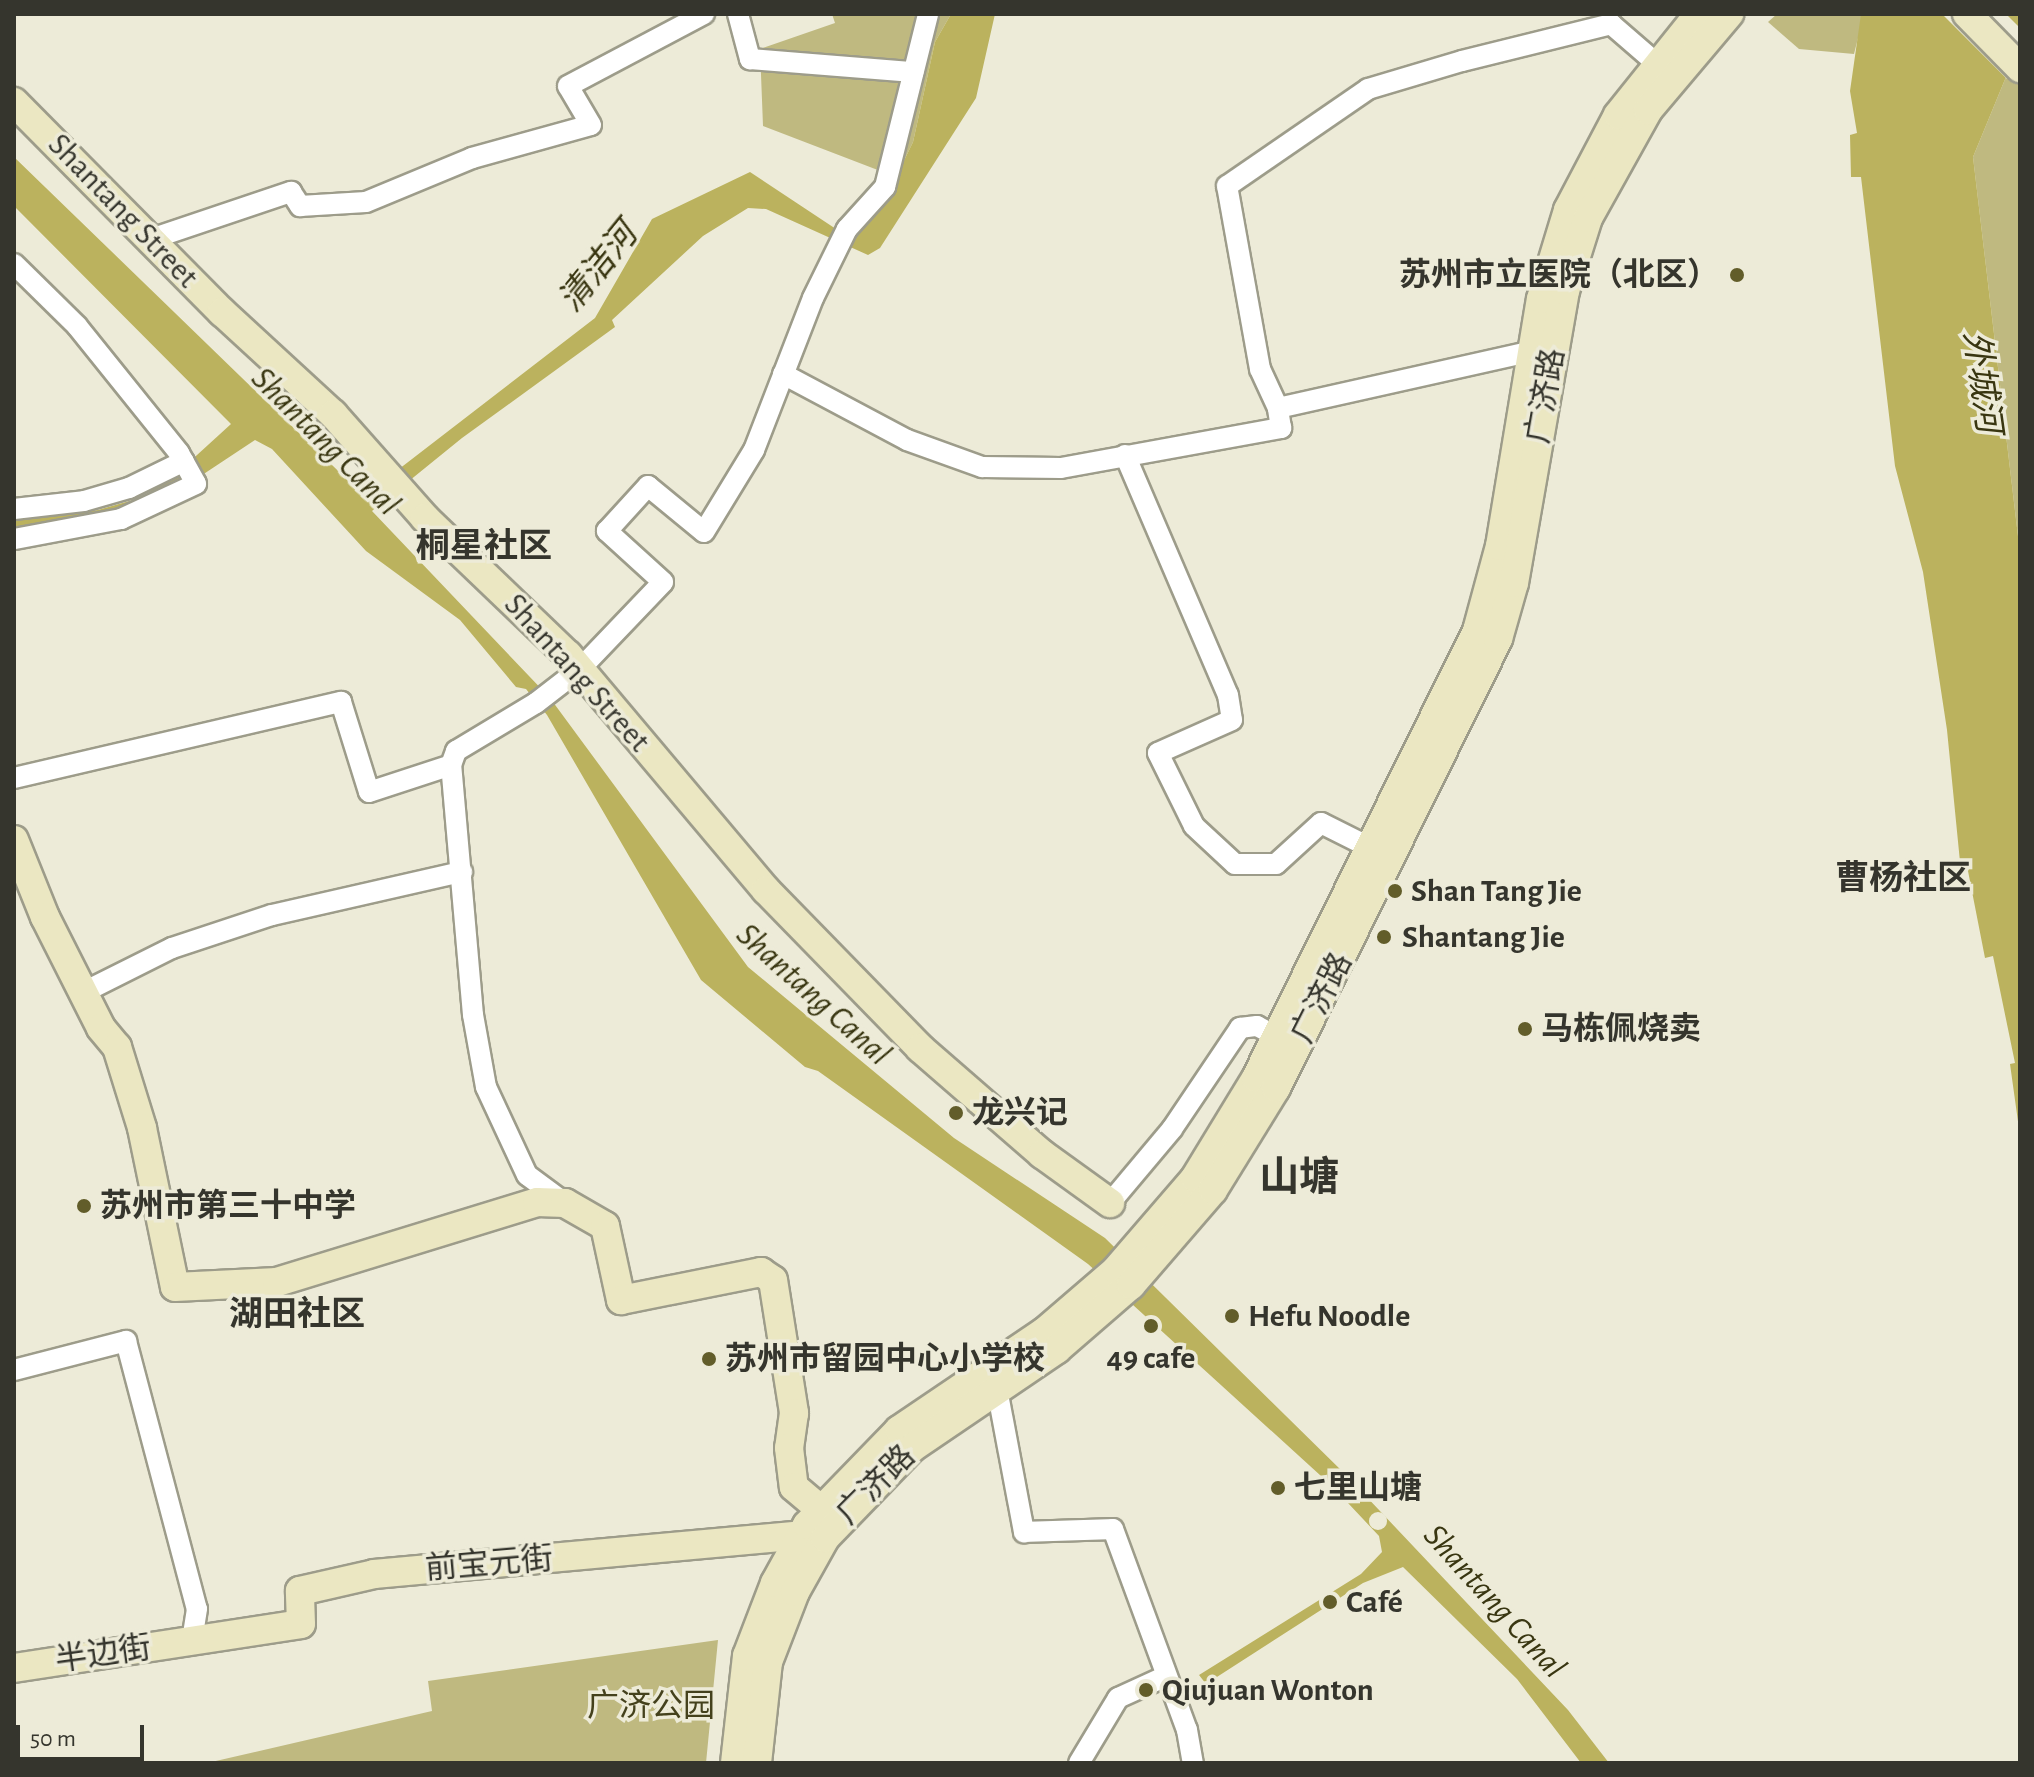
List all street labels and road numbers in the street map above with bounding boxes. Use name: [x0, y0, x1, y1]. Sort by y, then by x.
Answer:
street label: Shantang Street: [40, 126, 206, 296]
street label: 广济路: [1519, 345, 1573, 447]
street label: Shantang Street: [496, 586, 658, 760]
street label: 广济路: [1283, 947, 1361, 1049]
street label: 广济路: [828, 1437, 924, 1533]
street label: 前宝元街: [424, 1539, 554, 1589]
street label: 半边街: [53, 1628, 153, 1680]

